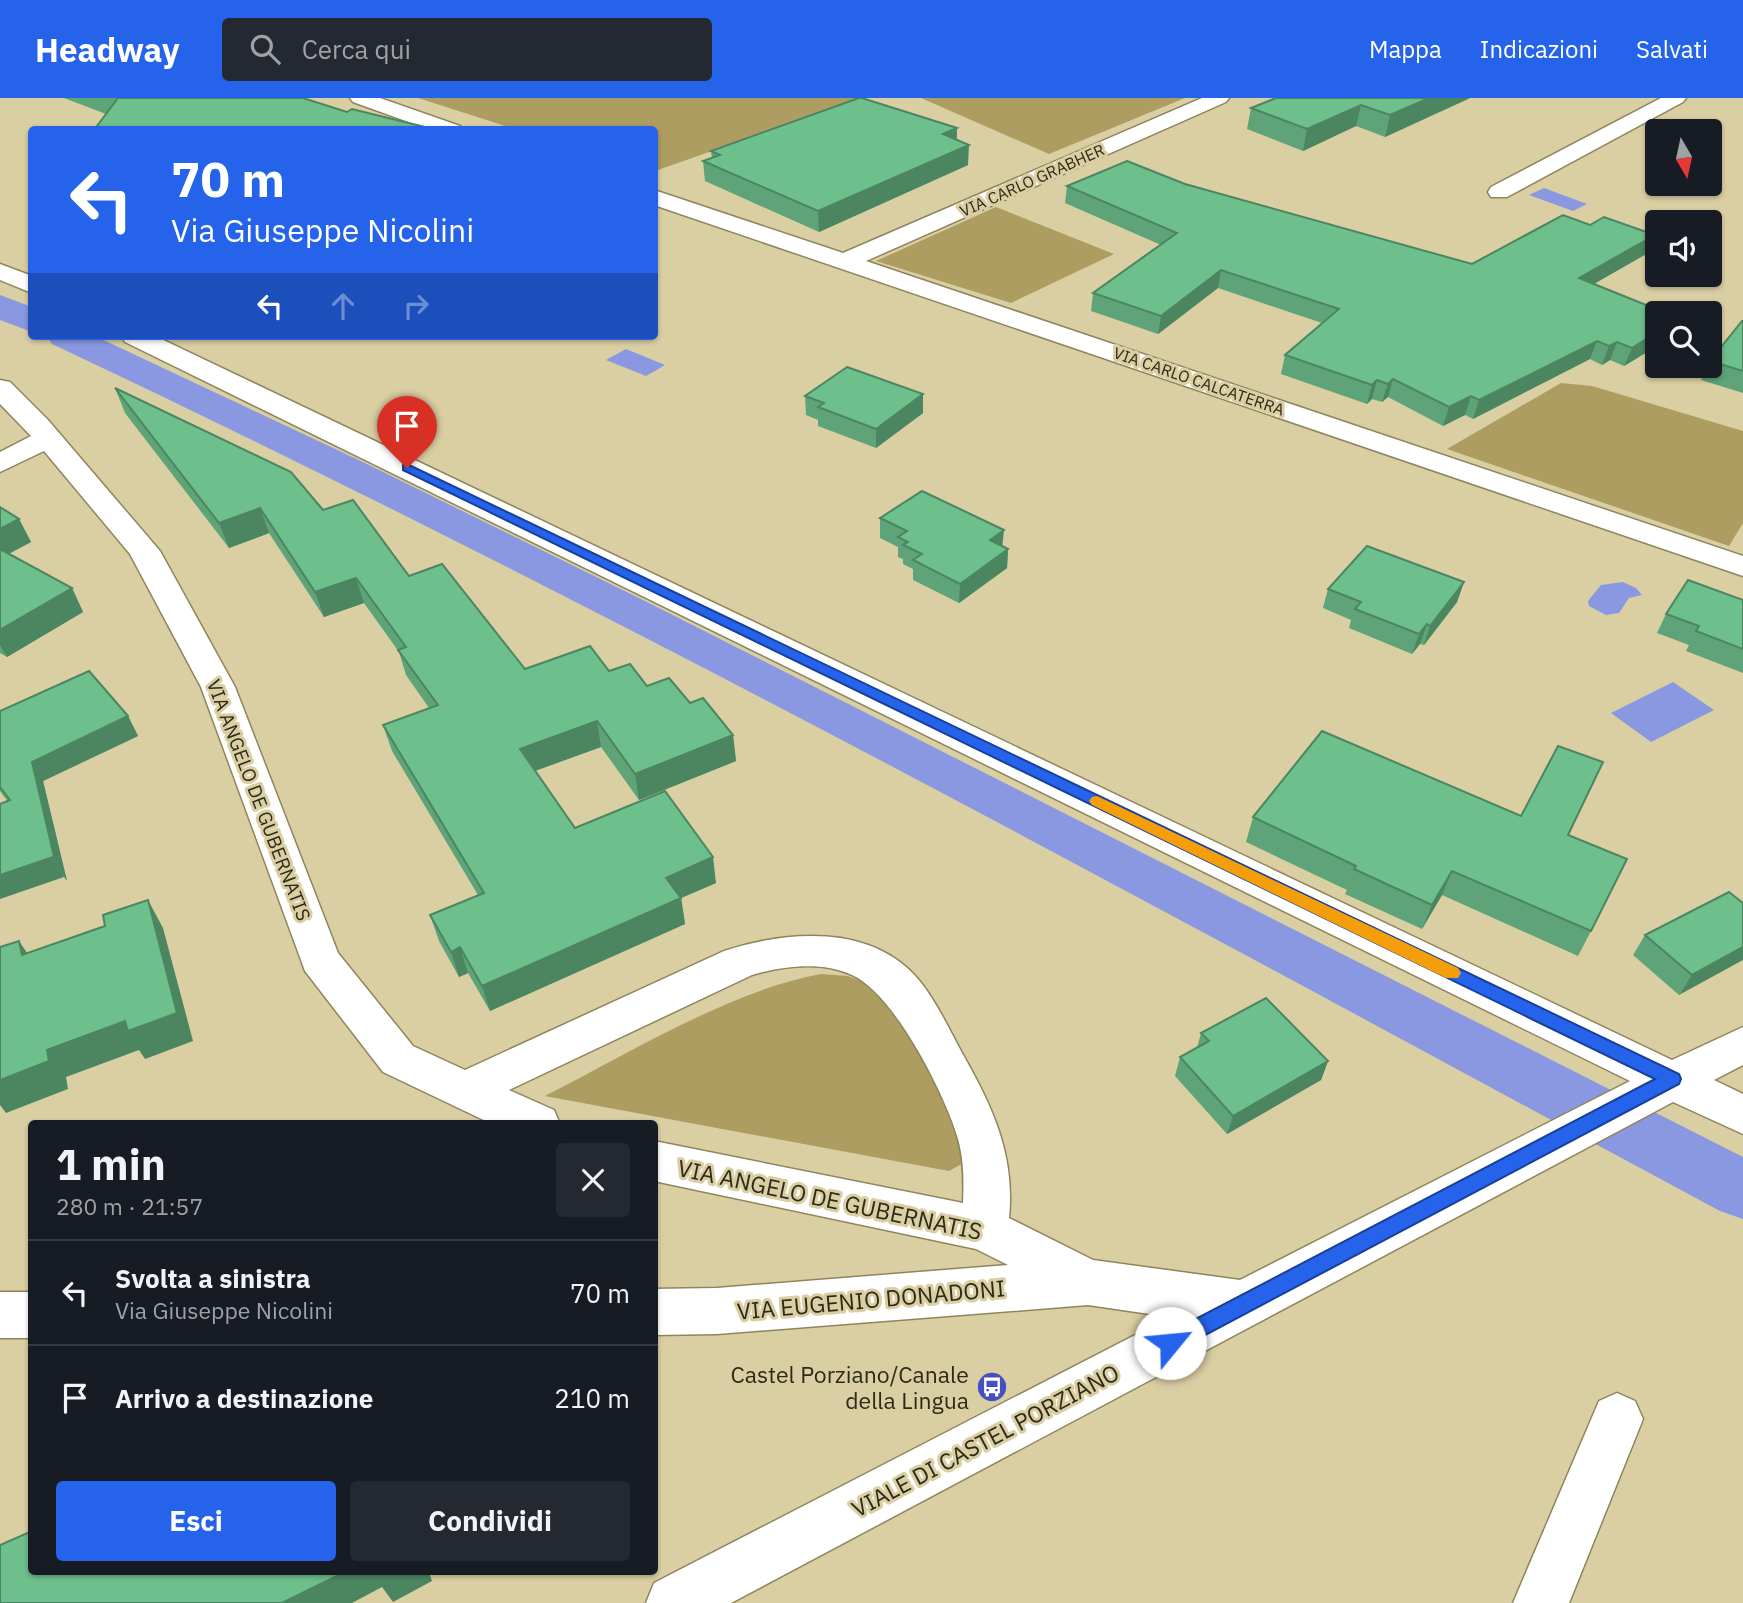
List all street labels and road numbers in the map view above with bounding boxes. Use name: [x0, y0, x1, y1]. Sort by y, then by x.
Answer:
street label: VIA CARLO GRABHER: [957, 139, 1107, 221]
street label: VIA CARLO CALCATERRA: [1111, 342, 1287, 420]
street label: VIA ANGELO DE GUBERNATIS: [202, 676, 316, 924]
street label: VIA ANGELO DE GUBERNATIS: [675, 1152, 985, 1246]
street label: VIA EUGENIO DONADONI: [736, 1272, 1006, 1326]
street label: VIALE DI CASTEL PORZIANO: [846, 1357, 1124, 1523]

